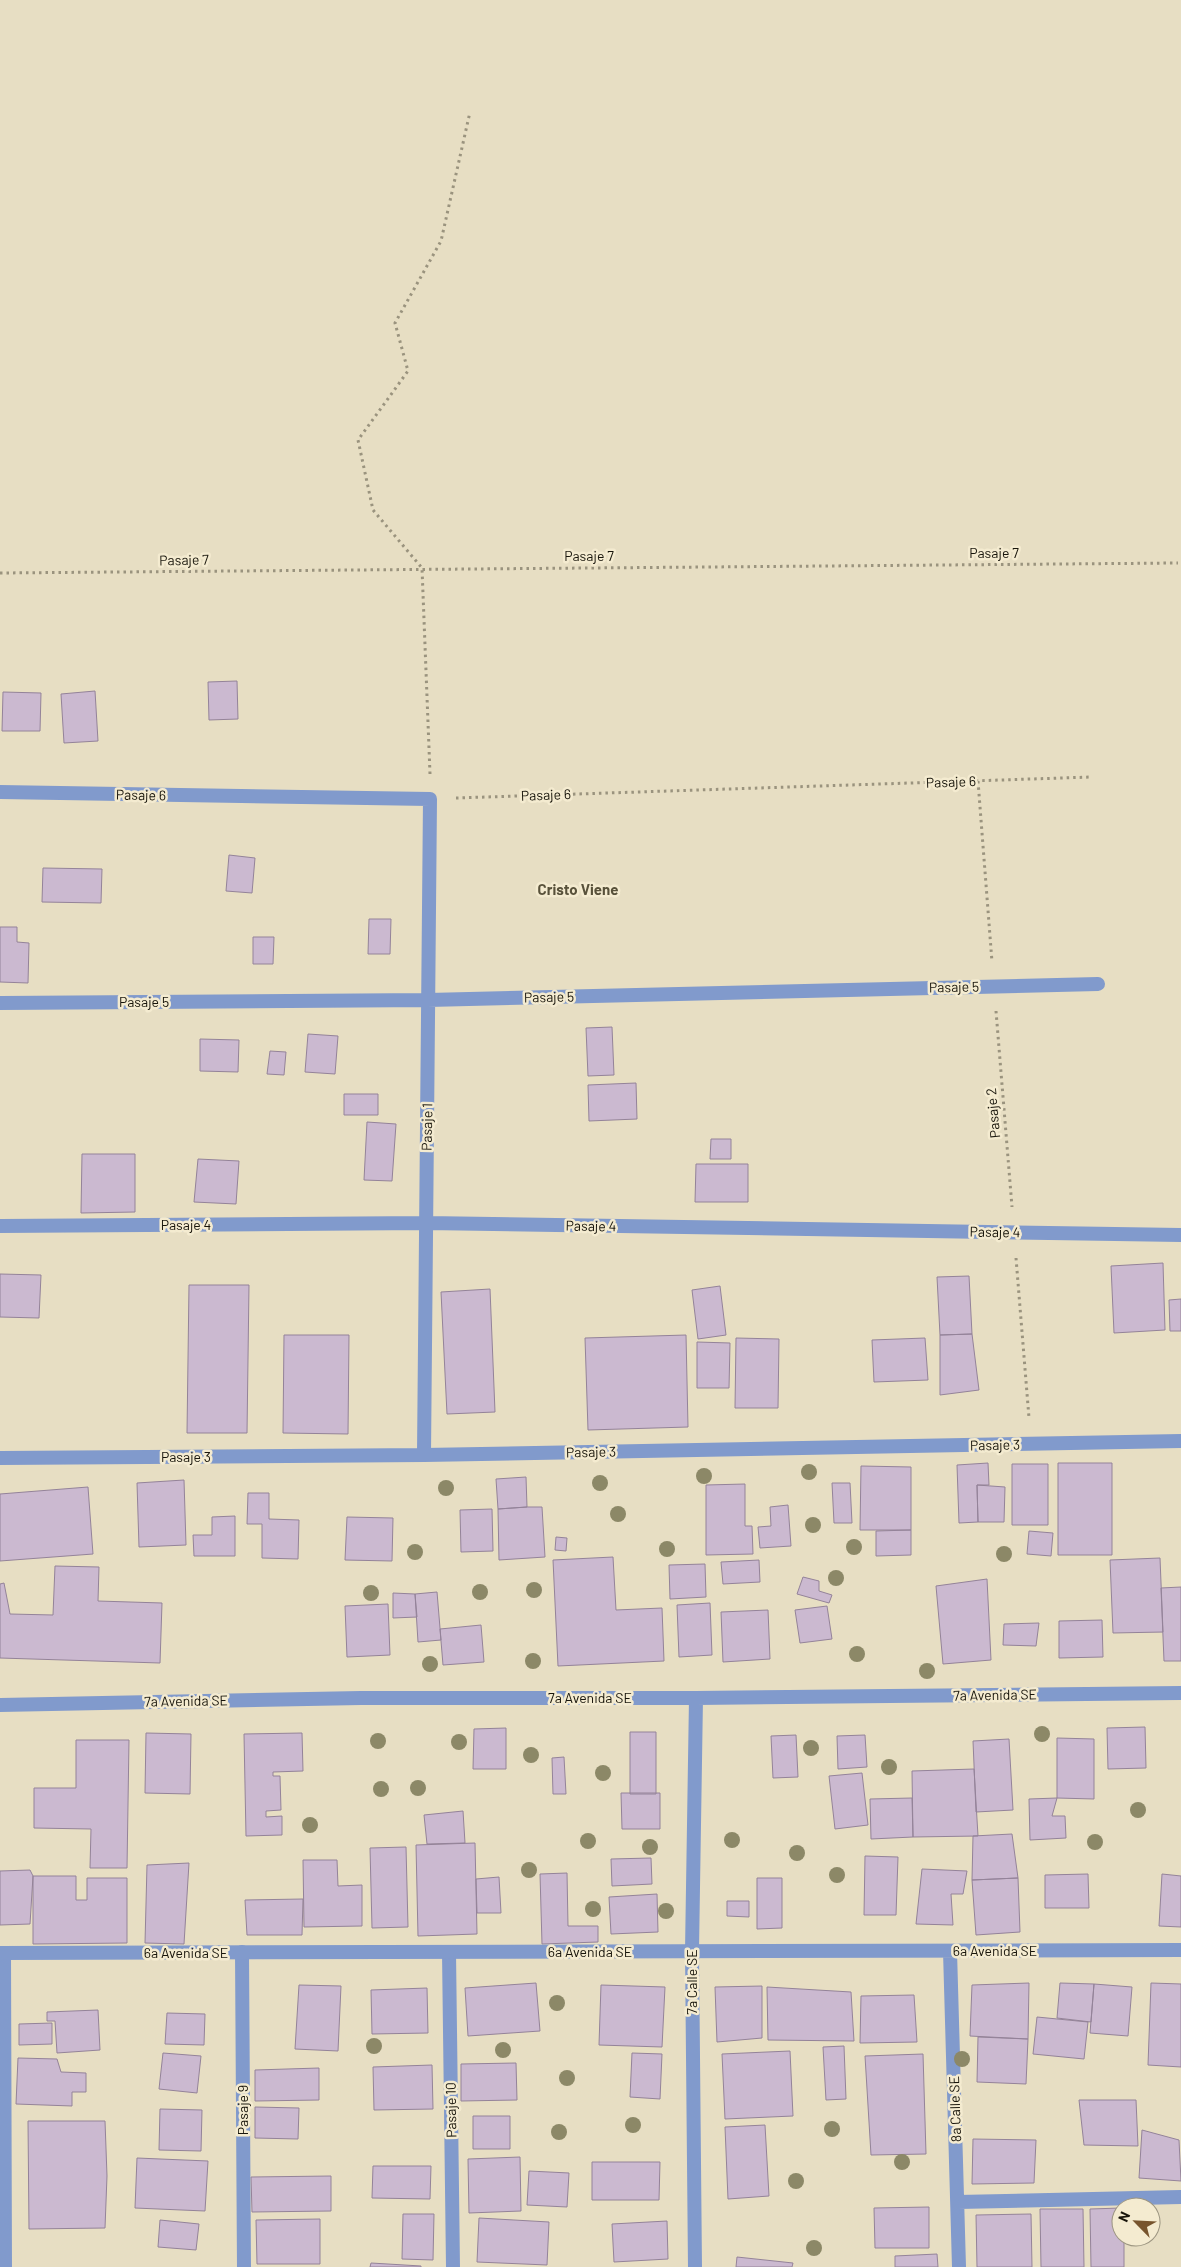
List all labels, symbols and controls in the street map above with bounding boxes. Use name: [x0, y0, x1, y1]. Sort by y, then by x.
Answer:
street label: Pasaje 7: [969, 544, 1019, 561]
street label: Pasaje 7: [564, 547, 614, 564]
street label: Pasaje 7: [159, 551, 209, 568]
street label: Pasaje 6: [926, 772, 976, 791]
street label: Pasaje 6: [521, 785, 571, 804]
street label: Pasaje 6: [116, 786, 166, 803]
district label: Cristo Viene: [538, 880, 618, 898]
street label: Pasaje 5: [929, 978, 979, 995]
street label: Pasaje 5: [524, 988, 574, 1005]
street label: Pasaje 5: [119, 993, 169, 1010]
street label: Pasaje 2: [982, 1087, 1003, 1139]
street label: Pasaje 1: [418, 1103, 435, 1151]
street label: Pasaje 4: [161, 1216, 211, 1233]
street label: Pasaje 4: [566, 1217, 617, 1234]
street label: Pasaje 4: [970, 1223, 1021, 1240]
street label: Pasaje 3: [970, 1436, 1020, 1453]
street label: Pasaje 3: [566, 1443, 616, 1460]
street label: Pasaje 3: [161, 1448, 211, 1465]
street label: 7a Avenida SE: [953, 1685, 1037, 1704]
street label: 7a Avenida SE: [548, 1689, 632, 1706]
street label: 7a Avenida SE: [144, 1691, 228, 1710]
street label: 6a Avenida SE: [953, 1942, 1037, 1959]
street label: 6a Avenida SE: [548, 1943, 632, 1960]
street label: 6a Avenida SE: [144, 1944, 228, 1961]
street label: 7a Calle SE: [683, 1949, 700, 2015]
street label: 8a Calle SE: [945, 2076, 964, 2142]
street label: Pasaje 10: [442, 2082, 459, 2138]
street label: Pasaje 9: [234, 2085, 251, 2135]
north arrow: [1111, 2197, 1161, 2247]
text: N: [1114, 2209, 1133, 2224]

